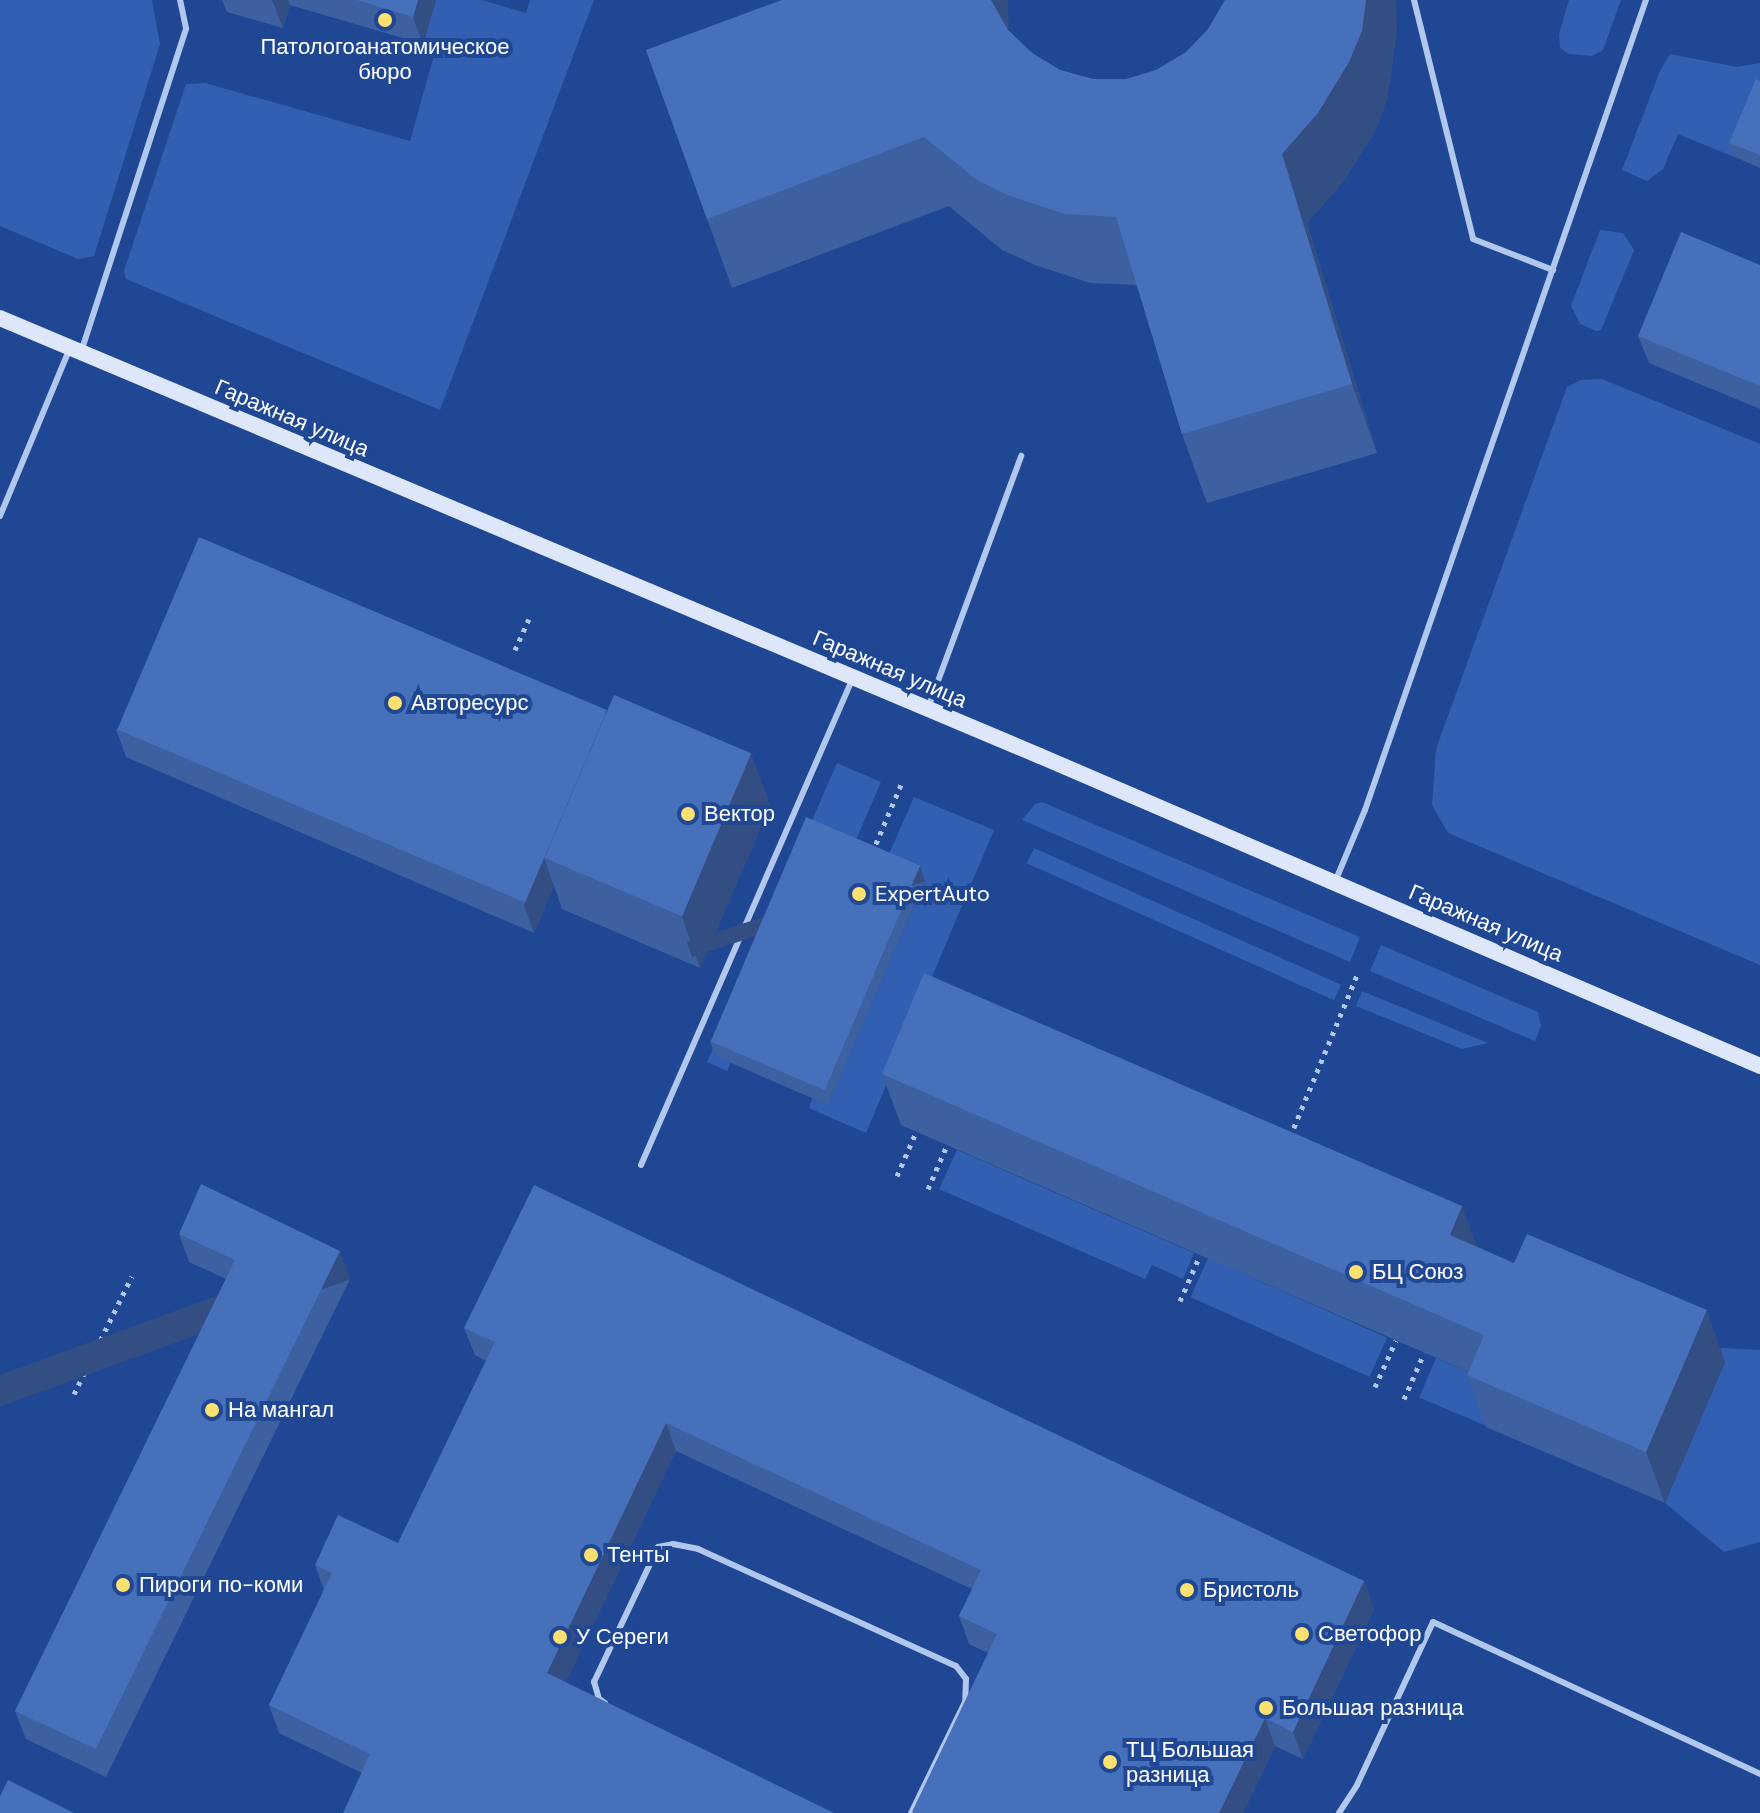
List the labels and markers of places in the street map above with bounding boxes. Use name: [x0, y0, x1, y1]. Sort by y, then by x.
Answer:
marker: Патологоанатомическое бюро: [376, 11, 394, 29]
place label: Патологоанатомическое бюро: [261, 33, 509, 84]
place label: Авторесурс: [411, 690, 528, 716]
marker: Авторесурс: [386, 694, 404, 712]
place label: Вектор: [704, 801, 775, 827]
marker: Вектор: [679, 805, 697, 823]
place label: ExpertAuto: [875, 881, 990, 907]
marker: ExpertAuto: [850, 885, 868, 903]
place label: БЦ Союз: [1372, 1259, 1463, 1285]
marker: БЦ Союз: [1347, 1263, 1365, 1281]
place label: На мангал: [228, 1397, 334, 1423]
marker: На мангал: [203, 1401, 221, 1419]
place label: Тенты: [607, 1542, 669, 1568]
marker: Тенты: [582, 1546, 600, 1564]
place label: Пироги по-коми: [139, 1572, 303, 1598]
marker: Пироги по-коми: [114, 1576, 132, 1594]
place label: Бристоль: [1203, 1577, 1299, 1603]
marker: Бристоль: [1178, 1581, 1196, 1599]
place label: Светофор: [1318, 1621, 1421, 1647]
place label: У Сереги: [576, 1624, 669, 1650]
marker: Светофор: [1293, 1625, 1311, 1643]
marker: У Сереги: [551, 1628, 569, 1646]
place label: Большая разница: [1282, 1695, 1464, 1721]
marker: Большая разница: [1257, 1699, 1275, 1717]
place label: ТЦ Большая разница: [1126, 1736, 1254, 1788]
marker: ТЦ Большая разница: [1101, 1753, 1119, 1771]

